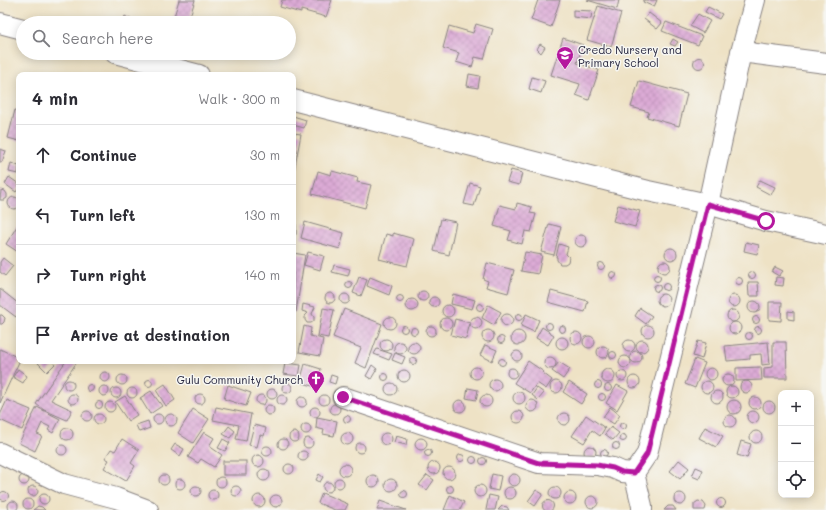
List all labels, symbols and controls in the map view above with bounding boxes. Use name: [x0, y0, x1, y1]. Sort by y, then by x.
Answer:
search box: [16, 16, 296, 60]
icon: search: [30, 27, 52, 49]
text: Search here: [62, 28, 153, 48]
place label: Credo Nursery and Primary School: [578, 42, 682, 70]
school or university icon: Credo Nursery and Primary School: [555, 45, 575, 70]
text: 4 min: [32, 87, 78, 109]
text: Walk · 300 m: [198, 90, 280, 107]
icon: ahead: [32, 144, 54, 166]
text: Continue: [70, 145, 137, 165]
text: 30 m: [250, 146, 280, 163]
icon: left: [32, 204, 54, 226]
text: Turn left: [70, 205, 135, 225]
text: 130 m: [244, 206, 280, 223]
route start: [757, 212, 775, 230]
icon: right: [32, 264, 54, 286]
text: Turn right: [70, 265, 147, 285]
text: 140 m: [244, 266, 280, 283]
icon: arrive: [32, 324, 54, 346]
text: Arrive at destination: [70, 325, 230, 345]
church icon: Gulu Community Church: [306, 369, 326, 394]
place label: Gulu Community Church: [177, 372, 303, 387]
route end: [334, 388, 352, 406]
map controls: [778, 390, 814, 498]
button: +: [778, 390, 814, 426]
button: −: [778, 426, 814, 462]
button: locate: [778, 462, 814, 498]

